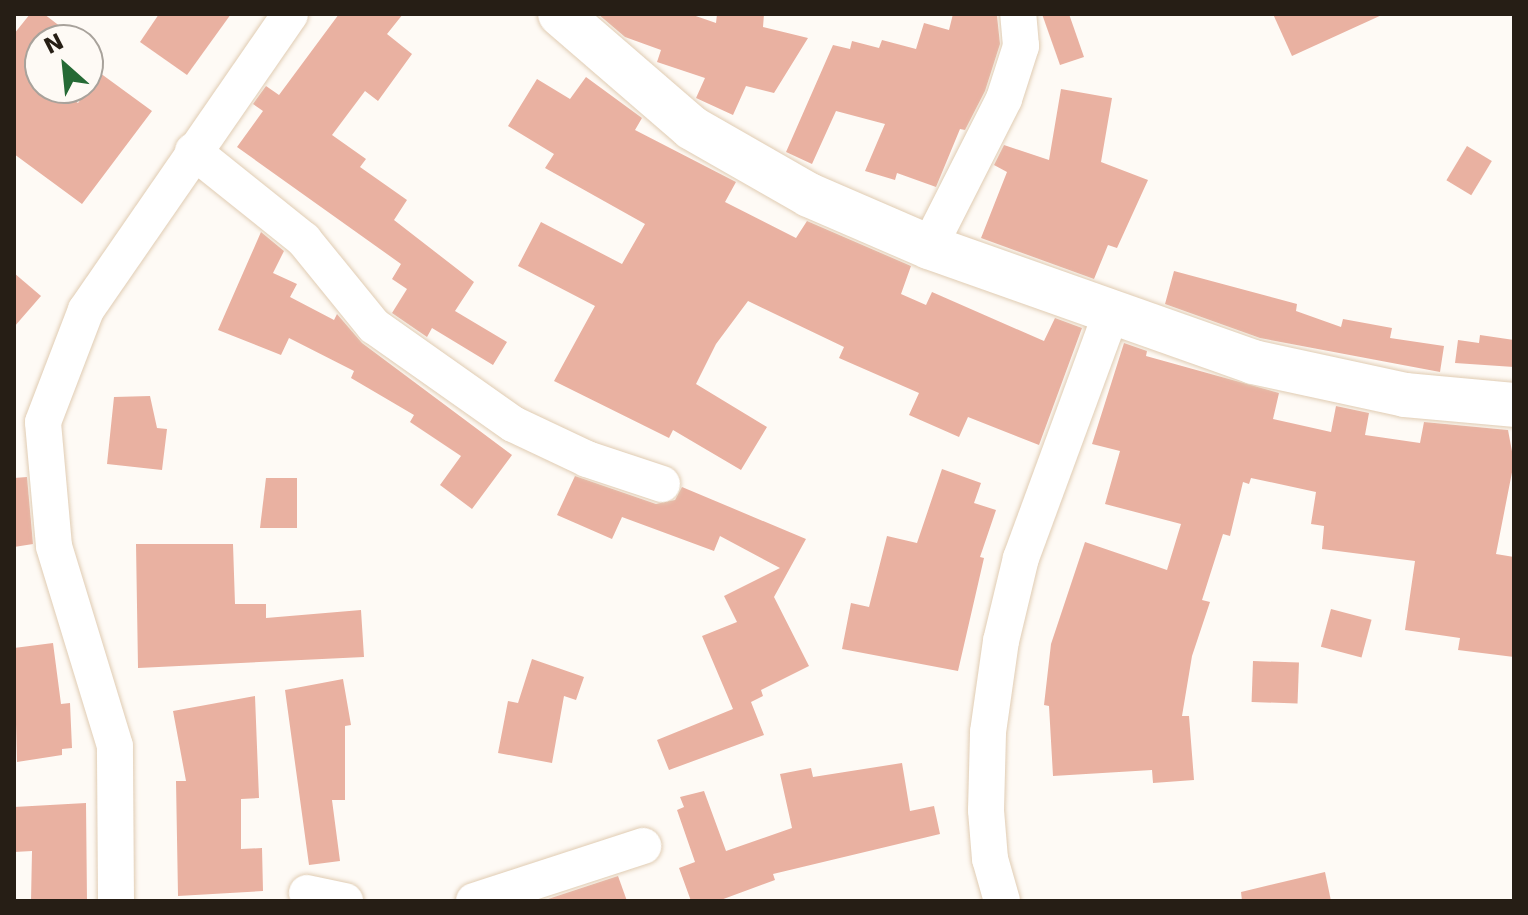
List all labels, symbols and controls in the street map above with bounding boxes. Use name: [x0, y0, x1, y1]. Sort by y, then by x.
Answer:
north arrow: [24, 24, 104, 104]
text: N: [40, 29, 68, 59]

